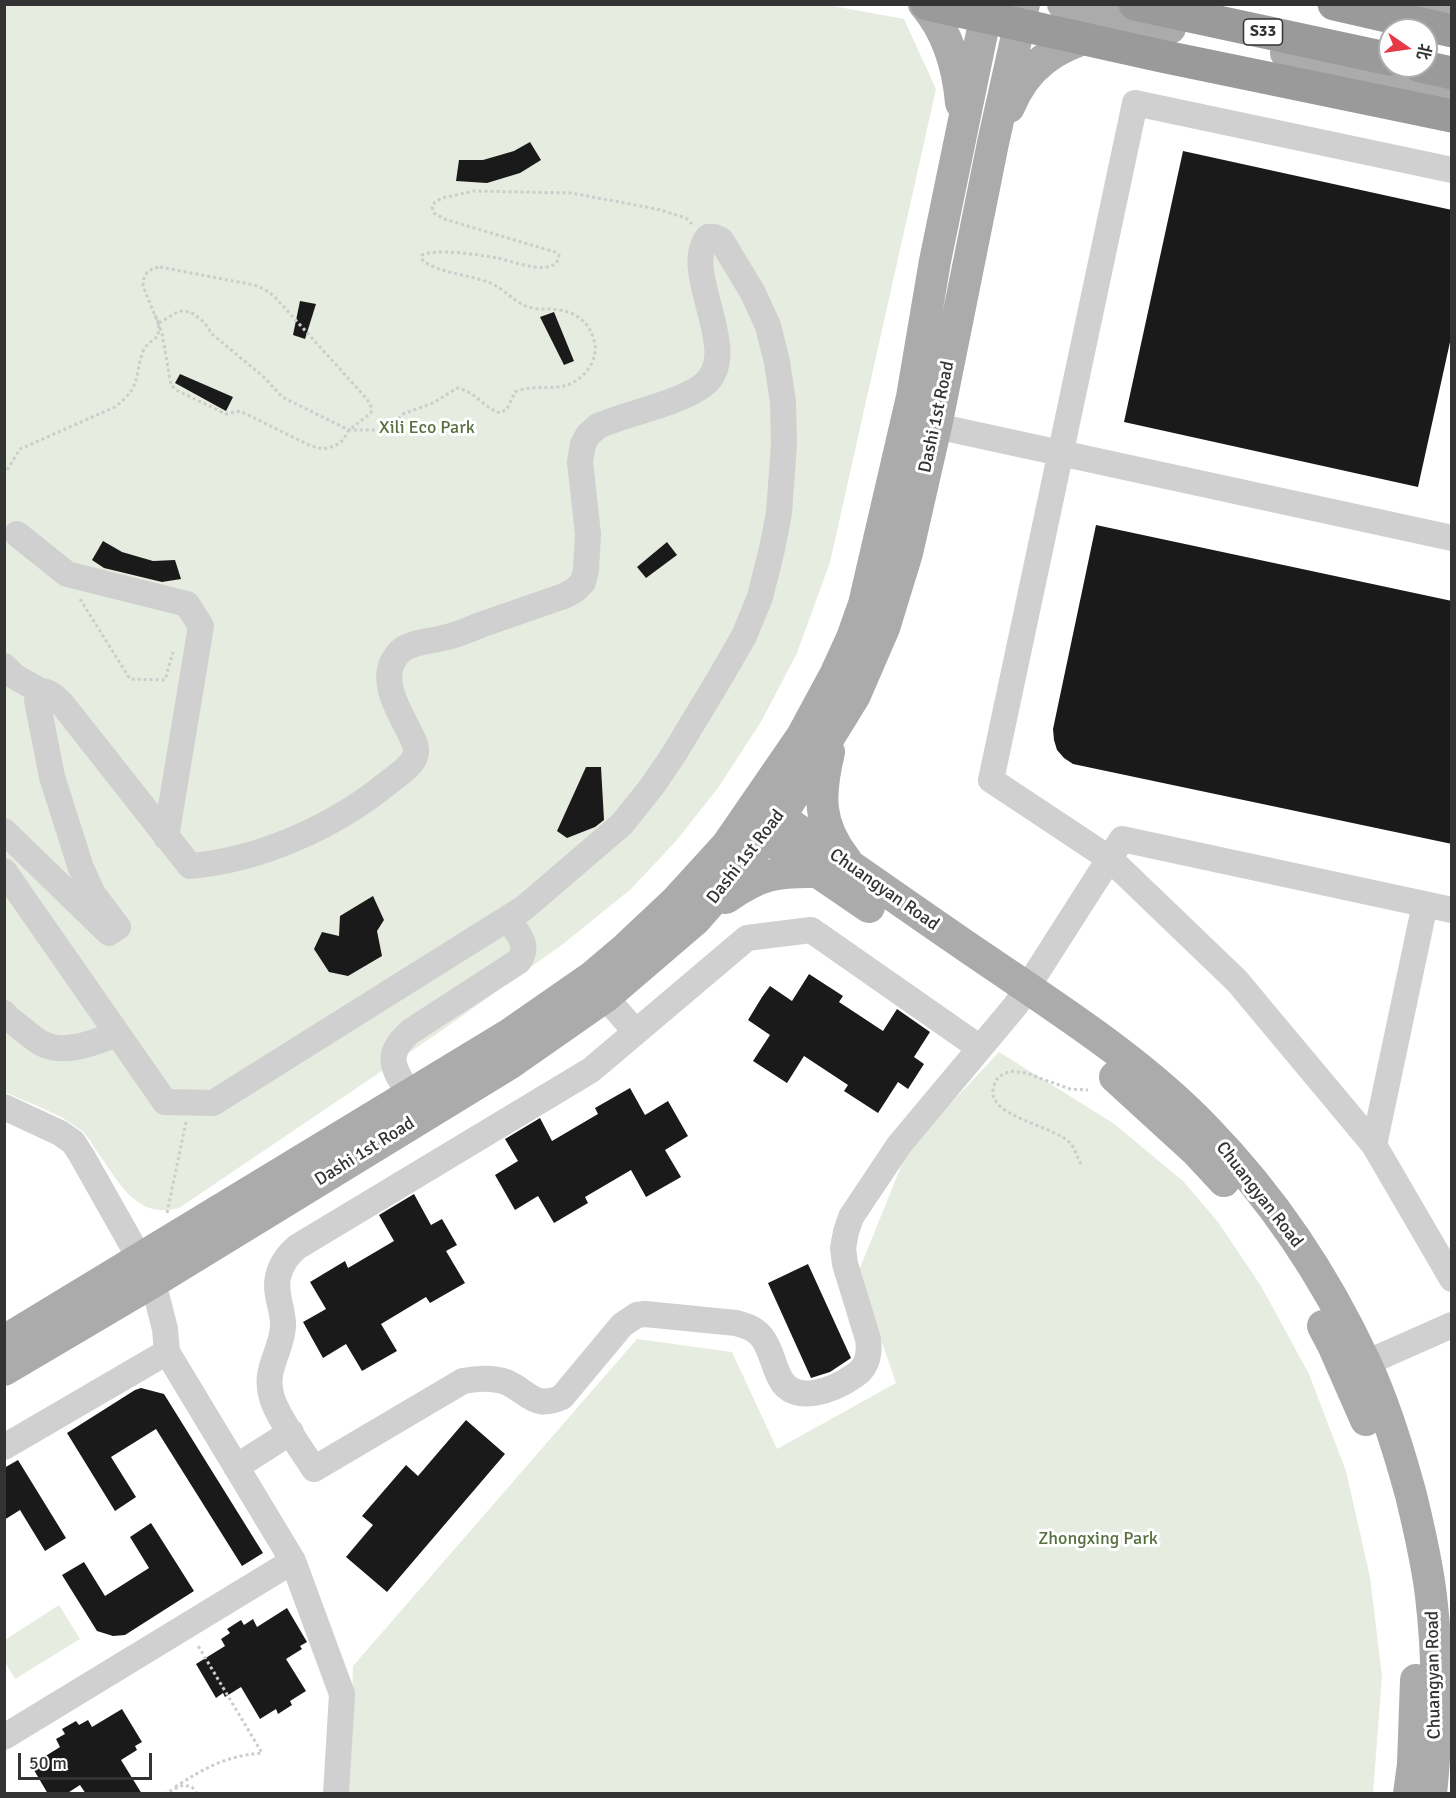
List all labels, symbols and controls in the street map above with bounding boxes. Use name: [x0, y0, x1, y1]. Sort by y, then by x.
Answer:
north arrow: [1378, 18, 1438, 78]
road number: S33: [1244, 19, 1282, 45]
text: 北: [1412, 42, 1435, 62]
street label: Dashi 1st Road: [915, 359, 959, 475]
park label: Xili Eco Park: [379, 417, 475, 439]
street label: Dashi 1st Road: [703, 806, 789, 908]
street label: Chuangyan Road: [825, 844, 943, 936]
street label: Dashi 1st Road: [311, 1113, 419, 1191]
street label: Chuangyan Road: [1211, 1138, 1307, 1252]
park label: Zhongxing Park: [1038, 1528, 1158, 1550]
street label: Chuangyan Road: [1422, 1611, 1446, 1739]
scale bar: [21, 1741, 154, 1779]
text: 50 m: [29, 1752, 67, 1774]

